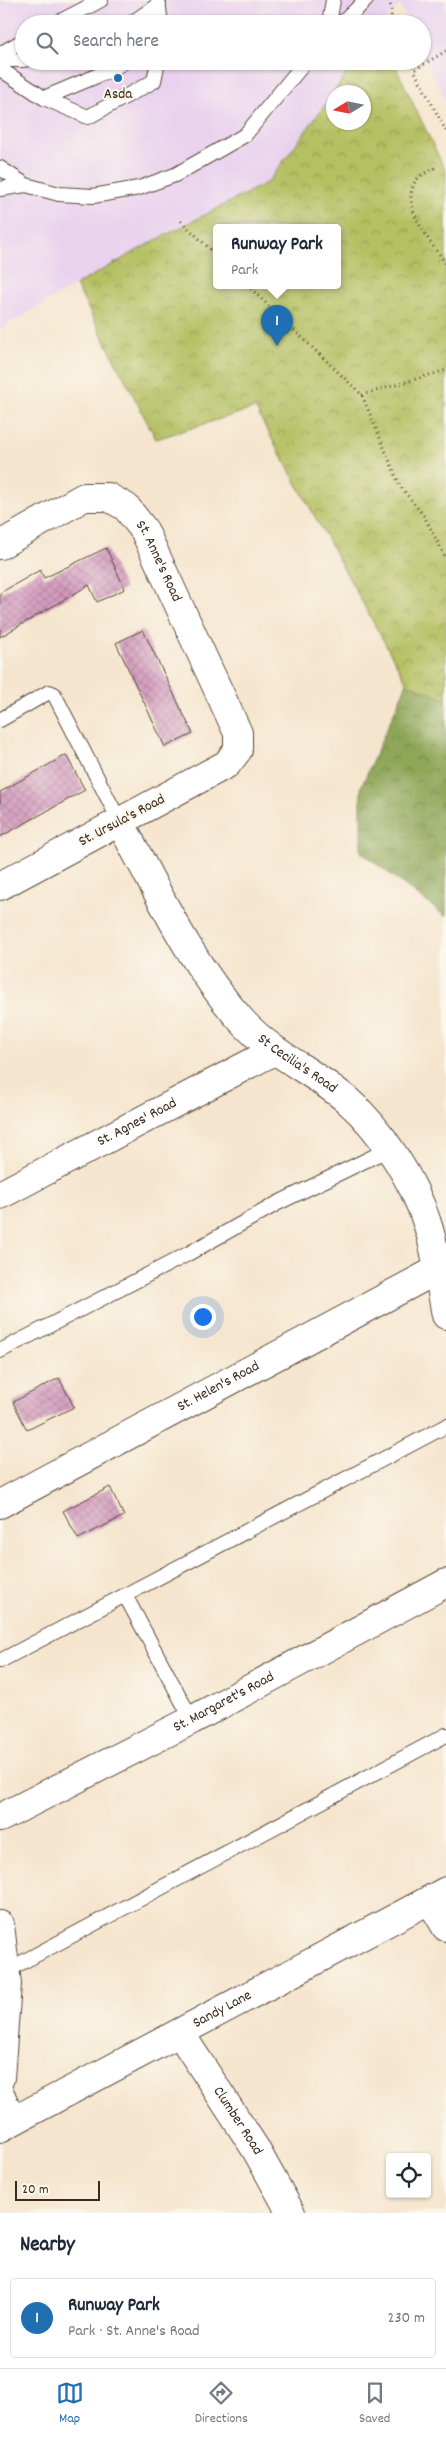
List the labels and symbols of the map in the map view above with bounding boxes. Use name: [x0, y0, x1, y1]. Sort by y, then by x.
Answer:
marker: Asda: [112, 72, 124, 84]
place label: Asda: [104, 84, 133, 106]
north arrow: [326, 85, 371, 130]
pin: 1: [261, 305, 293, 346]
street label: St. Anne's Road: [130, 516, 187, 606]
street label: St. Ursula's Road: [75, 789, 169, 853]
street label: St Cecilia's Road: [252, 1029, 341, 1099]
street label: St. Agnes' Road: [93, 1093, 181, 1153]
your location: [190, 1304, 216, 1330]
street label: St. Helen's Road: [174, 1356, 264, 1418]
street label: St. Margaret's Road: [170, 1667, 278, 1739]
street label: Sandy Lane: [189, 1985, 256, 2034]
street label: Clumber Road: [207, 2082, 268, 2159]
scale bar: [15, 2178, 100, 2201]

